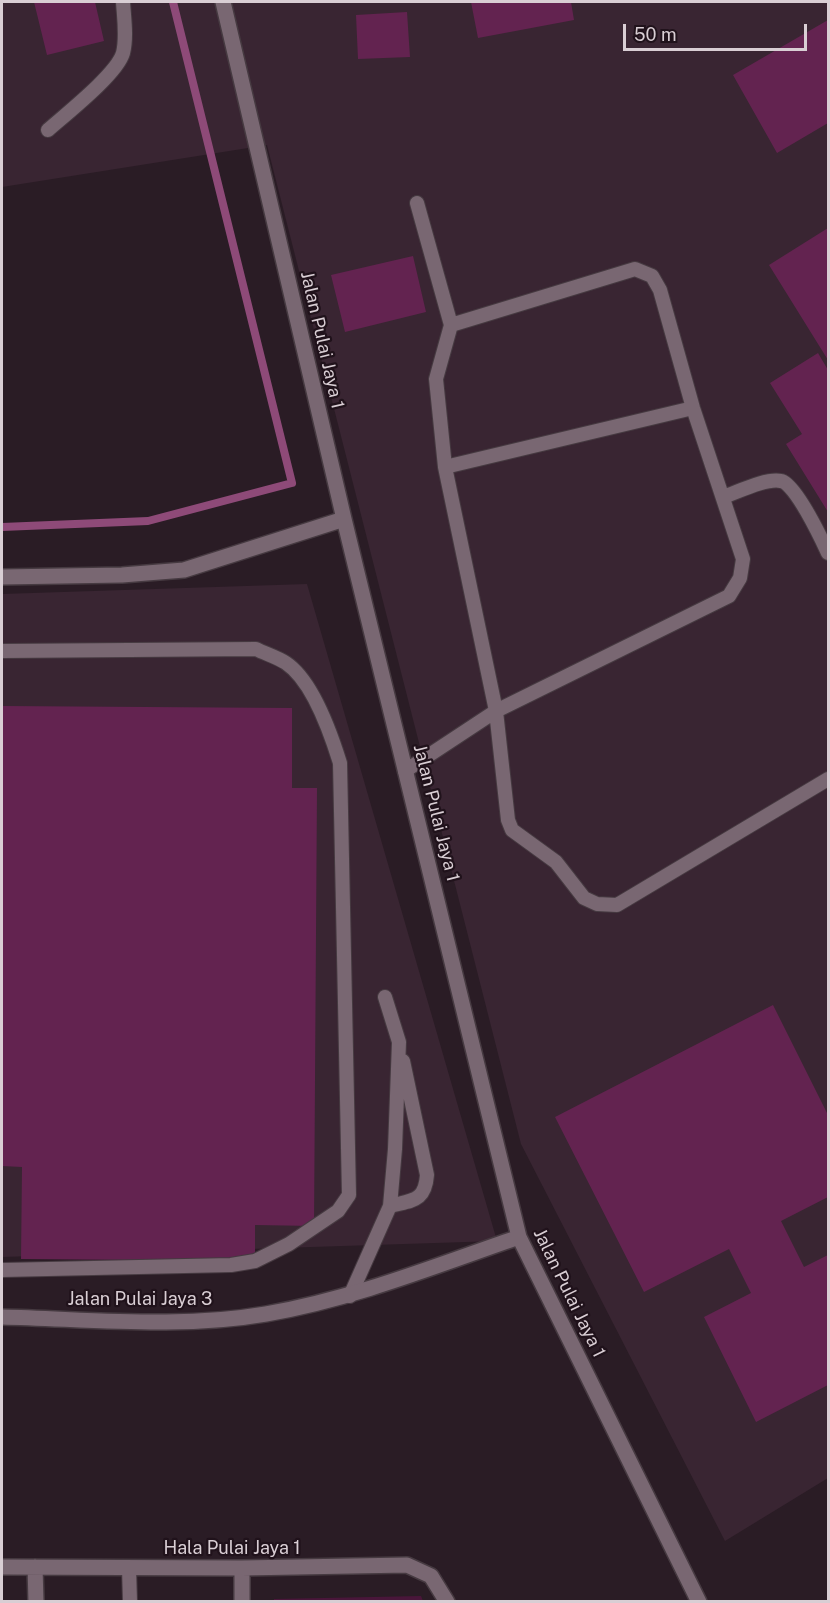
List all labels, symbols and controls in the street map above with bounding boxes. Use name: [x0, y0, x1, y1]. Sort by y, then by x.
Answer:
scale bar: [626, 12, 810, 50]
text: 50 m: [634, 24, 677, 45]
street label: Jalan Pulai Jaya 1: [296, 269, 348, 411]
street label: Jalan Pulai Jaya 1: [408, 742, 464, 884]
street label: Jalan Pulai Jaya 1: [528, 1225, 610, 1361]
street label: Jalan Pulai Jaya 3: [68, 1288, 212, 1310]
street label: Hala Pulai Jaya 1: [163, 1537, 301, 1559]

